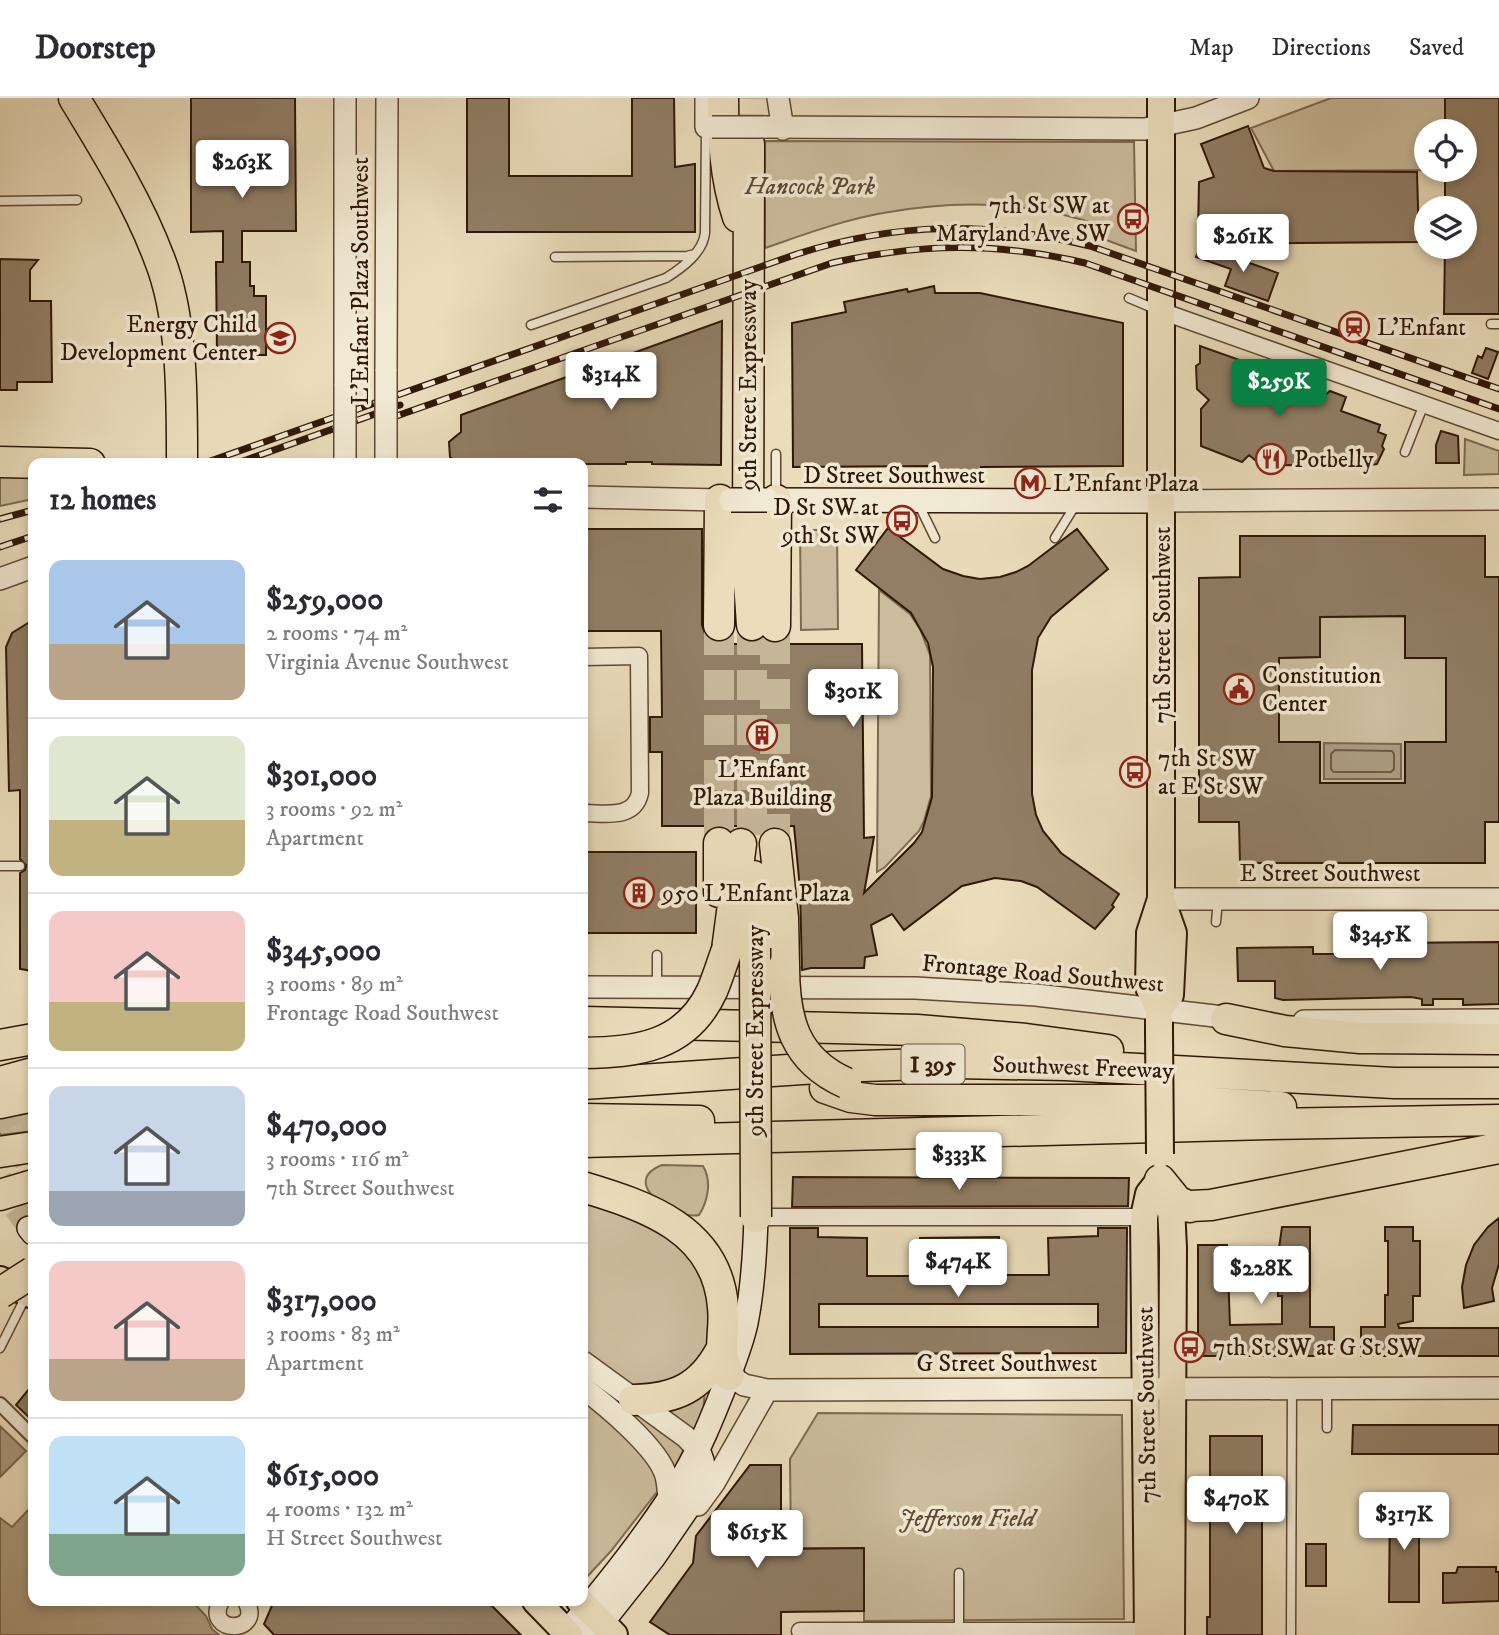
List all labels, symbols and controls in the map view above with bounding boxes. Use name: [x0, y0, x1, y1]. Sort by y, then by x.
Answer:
text: Doorstep: [35, 28, 156, 69]
text: Map: [1189, 33, 1234, 63]
text: Directions: [1272, 33, 1371, 63]
text: Saved: [1409, 33, 1464, 63]
map controls: [1414, 119, 1477, 259]
button: locate: [1414, 119, 1477, 182]
pin: $263K: [193, 140, 291, 200]
text: $263K: [212, 148, 272, 177]
street label: L'Enfant Plaza Southwest: [346, 157, 376, 405]
park label: Hancock Park: [744, 172, 875, 202]
place label: 7th St SW at Maryland Ave SW: [936, 191, 1111, 249]
button: layers: [1414, 196, 1477, 259]
bus stop icon: 7th St SW at Maryland Ave SW: [1116, 202, 1150, 236]
pin: $261K: [1194, 214, 1292, 274]
text: $261K: [1213, 222, 1273, 251]
street label: 9th Street Expressway: [734, 279, 764, 492]
place label: Energy Child Development Center: [60, 310, 257, 368]
station icon: L'Enfant: [1337, 310, 1371, 344]
place label: L'Enfant: [1377, 313, 1466, 343]
school or university icon: Energy Child Development Center: [263, 321, 297, 355]
pin: $314K: [562, 352, 660, 412]
text: $314K: [582, 360, 640, 389]
pin: $259K: [1230, 360, 1328, 419]
text: $259K: [1248, 367, 1310, 396]
restaurant icon: Potbelly: [1254, 442, 1288, 476]
place label: Potbelly: [1294, 445, 1374, 475]
street label: D Street Southwest: [803, 461, 985, 491]
metro station icon: L'Enfant Plaza: [1013, 466, 1047, 500]
place label: L'Enfant Plaza: [1053, 469, 1200, 499]
icon: filters: [529, 481, 567, 519]
text: 12 homes: [49, 482, 156, 519]
place label: D St SW at 9th St SW: [773, 493, 880, 551]
bus stop icon: D St SW at 9th St SW: [885, 504, 919, 538]
street label: 7th Street Southwest: [1148, 526, 1178, 723]
text: $259,000: [266, 582, 383, 619]
icon: home: [105, 588, 189, 672]
text: 2 rooms · 74 m²: [266, 619, 407, 648]
text: Virginia Avenue Southwest: [266, 648, 509, 677]
place label: Constitution Center: [1262, 661, 1382, 719]
pin: $301K: [804, 670, 902, 729]
public building icon: Constitution Center: [1222, 672, 1256, 706]
text: $301K: [824, 677, 882, 706]
building icon: L'Enfant Plaza Building: [745, 718, 779, 752]
place label: 7th St SW at E St SW: [1158, 744, 1264, 802]
place label: L'Enfant Plaza Building: [692, 755, 832, 813]
bus stop icon: 7th St SW at E St SW: [1118, 755, 1152, 789]
text: $301,000: [266, 758, 377, 795]
icon: home: [105, 764, 189, 848]
text: 3 rooms · 92 m²: [266, 795, 403, 824]
text: Apartment: [266, 824, 364, 853]
street label: E Street Southwest: [1240, 859, 1421, 889]
building icon: 950 L'Enfant Plaza: [622, 876, 656, 910]
place label: 950 L'Enfant Plaza: [661, 879, 851, 909]
pin: $345K: [1331, 912, 1429, 972]
text: $345K: [1349, 920, 1411, 949]
street label: 9th Street Expressway: [741, 925, 771, 1138]
text: $345,000: [266, 933, 381, 970]
icon: home: [105, 939, 189, 1023]
street label: Frontage Road Southwest: [921, 948, 1166, 1000]
text: 3 rooms · 89 m²: [266, 970, 403, 999]
text: Frontage Road Southwest: [266, 999, 499, 1028]
road number: I 395: [902, 1044, 964, 1084]
street label: Southwest Freeway: [992, 1050, 1175, 1086]
text: $470,000: [266, 1108, 387, 1145]
icon: home: [105, 1114, 189, 1198]
pin: $333K: [910, 1132, 1008, 1192]
text: $333K: [932, 1140, 986, 1169]
text: 3 rooms · 116 m²: [266, 1145, 409, 1174]
text: 7th Street Southwest: [266, 1174, 455, 1203]
pin: $474K: [909, 1240, 1007, 1299]
pin: $228K: [1212, 1246, 1310, 1306]
text: $474K: [925, 1247, 991, 1276]
text: $228K: [1230, 1254, 1292, 1283]
text: $317,000: [266, 1283, 377, 1320]
icon: home: [105, 1289, 189, 1373]
street label: 7th Street Southwest: [1130, 1306, 1164, 1504]
text: 3 rooms · 83 m²: [266, 1320, 400, 1349]
bus stop icon: 7th St SW at G St SW: [1173, 1330, 1207, 1364]
place label: 7th St SW at G St SW: [1213, 1333, 1422, 1363]
text: Apartment: [266, 1349, 364, 1378]
street label: G Street Southwest: [917, 1349, 1098, 1379]
text: $615,000: [266, 1458, 379, 1495]
icon: home: [105, 1464, 189, 1548]
pin: $470K: [1187, 1476, 1285, 1536]
text: $470K: [1203, 1484, 1269, 1513]
pin: $317K: [1355, 1492, 1453, 1552]
text: 4 rooms · 132 m²: [266, 1495, 413, 1524]
text: $317K: [1375, 1500, 1433, 1529]
park label: Jefferson Field: [899, 1504, 1039, 1534]
pin: $615K: [708, 1510, 806, 1570]
text: $615K: [727, 1518, 787, 1547]
text: H Street Southwest: [266, 1524, 442, 1553]

